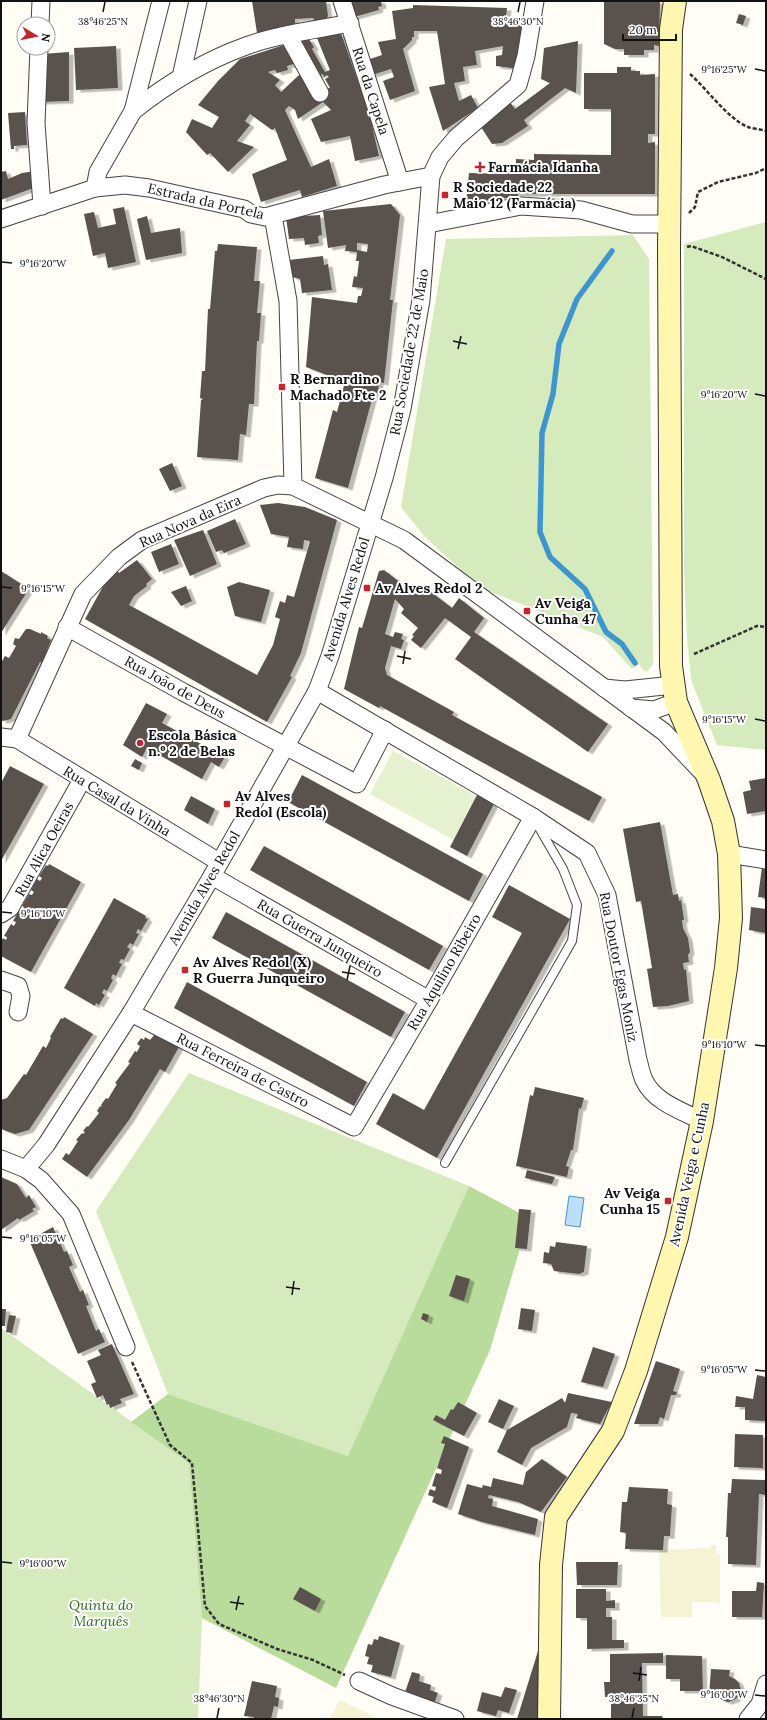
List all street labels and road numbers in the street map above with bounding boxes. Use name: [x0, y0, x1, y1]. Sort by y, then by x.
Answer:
street label: Rua da Capela: [348, 45, 394, 137]
street label: Estrada da Portela: [146, 179, 266, 223]
street label: Rua Sociedade 22 de Maio: [385, 267, 433, 437]
street label: Rua Nova da Eira: [136, 490, 244, 552]
street label: Avenida Alves Redol: [318, 535, 373, 664]
street label: Rua João de Deus: [121, 652, 229, 722]
street label: Rua Casal da Vinha: [60, 762, 174, 840]
street label: Rua Alica Oeiras: [11, 799, 77, 899]
street label: Avenida Alves Redol: [164, 828, 244, 949]
street label: Rua Doutor Egas Moniz: [596, 890, 642, 1044]
street label: Rua Guerra Junqueiro: [254, 895, 386, 981]
street label: Rua Aquilino Ribeiro: [403, 910, 485, 1034]
street label: Rua Ferreira de Castro: [174, 1029, 312, 1111]
street label: Avenida Veiga e Cunha: [665, 1100, 713, 1249]

